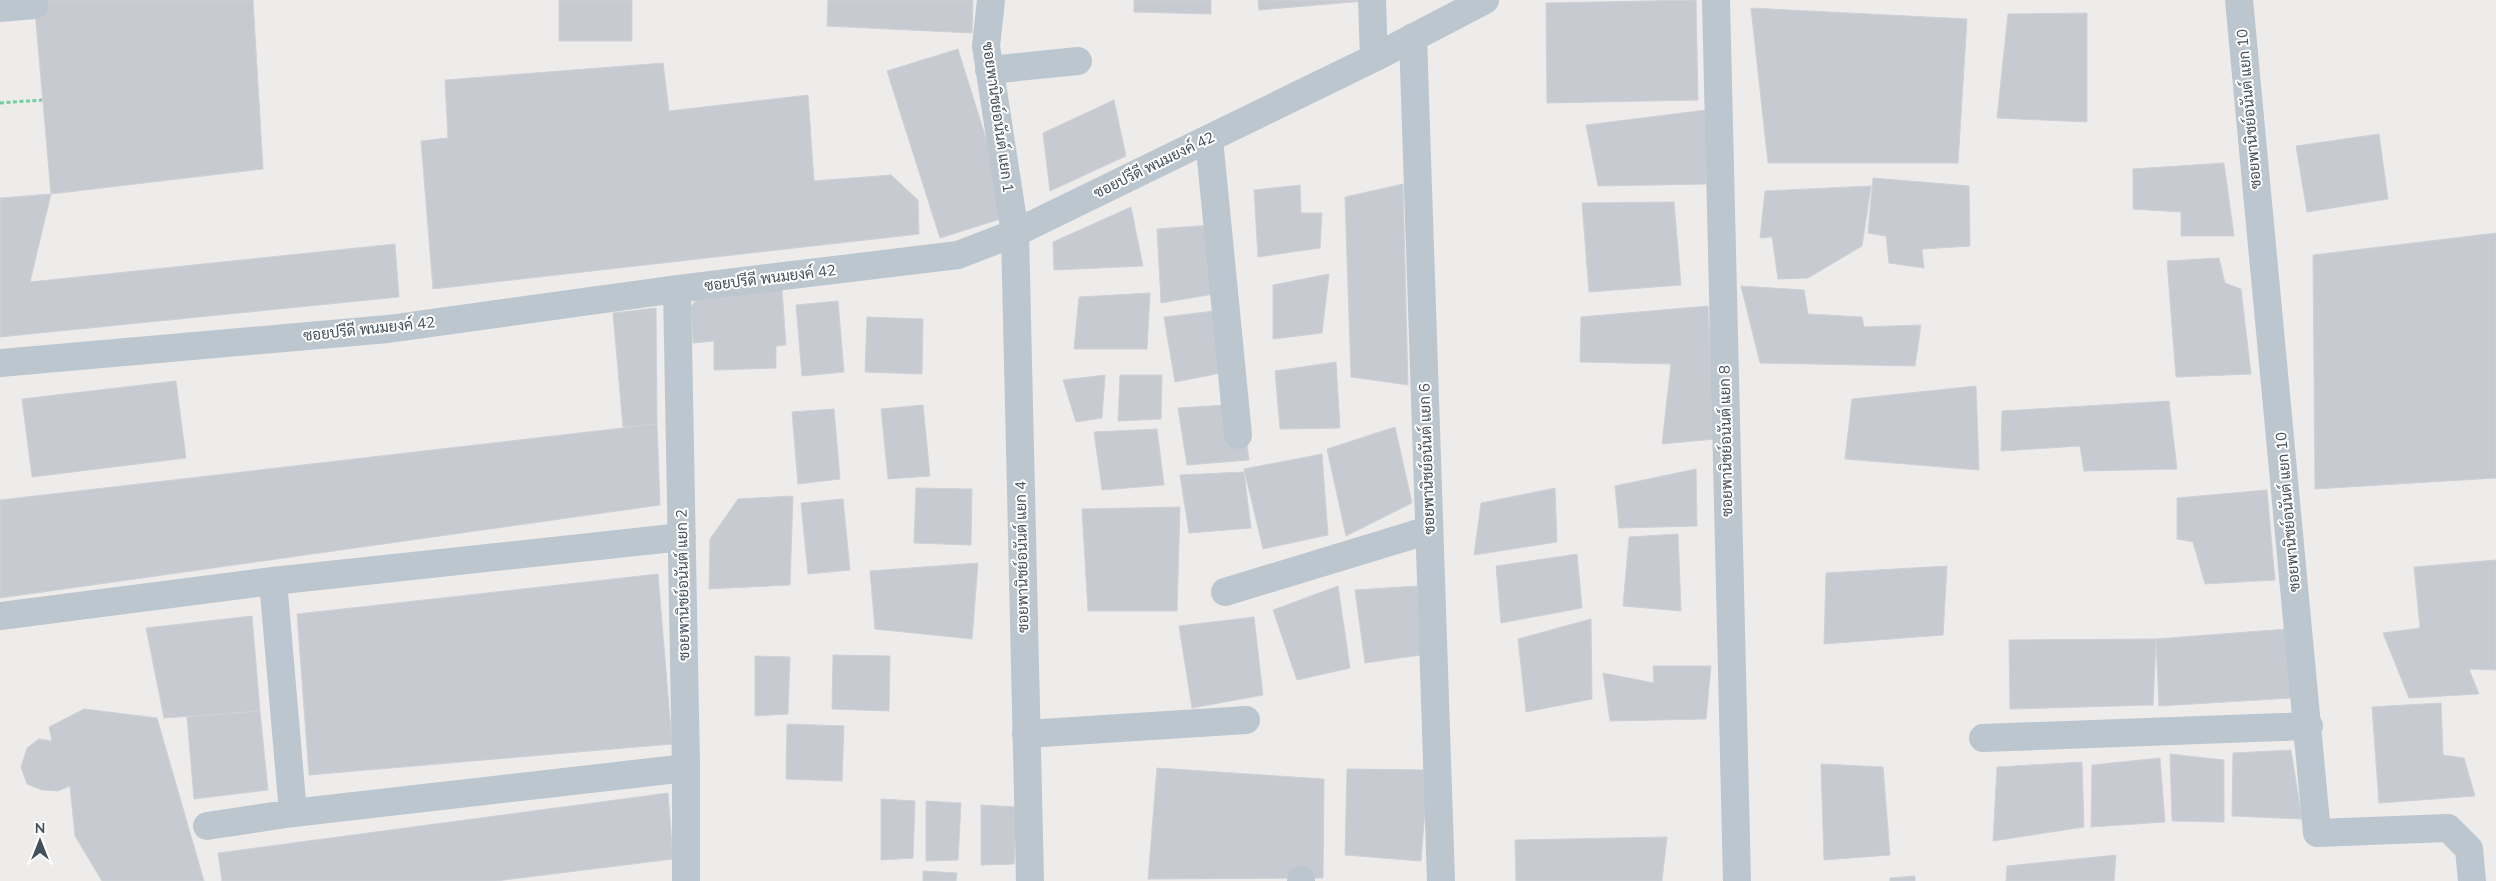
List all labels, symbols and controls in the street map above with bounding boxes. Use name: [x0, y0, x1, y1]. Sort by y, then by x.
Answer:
street label: ซอยพานิชย์อนันต์ แยก 10: [2232, 28, 2265, 190]
street label: ซอยพานิชย์อนันต์ แยก 1: [979, 41, 1018, 193]
street label: ซอยปรีดี พนมยงค์ 42: [1090, 127, 1217, 202]
street label: ซอยปรีดี พนมยงค์ 42: [703, 260, 837, 295]
street label: ซอยปรีดี พนมยงค์ 42: [302, 312, 436, 345]
street label: ซอยพานิชย์อนันต์ แยก 8: [1715, 365, 1736, 517]
street label: ซอยพานิชย์อนันต์ แยก 6: [1414, 383, 1439, 535]
street label: ซอยพานิชย์อนันต์ แยก 10: [2271, 431, 2304, 593]
street label: ซอยพานิชย์อนันต์ แยก 4: [1011, 481, 1032, 633]
street label: ซอยพานิชย์อนันต์ แยก 2: [672, 509, 693, 661]
north arrow: [15, 816, 65, 866]
text: N: [35, 819, 45, 837]

